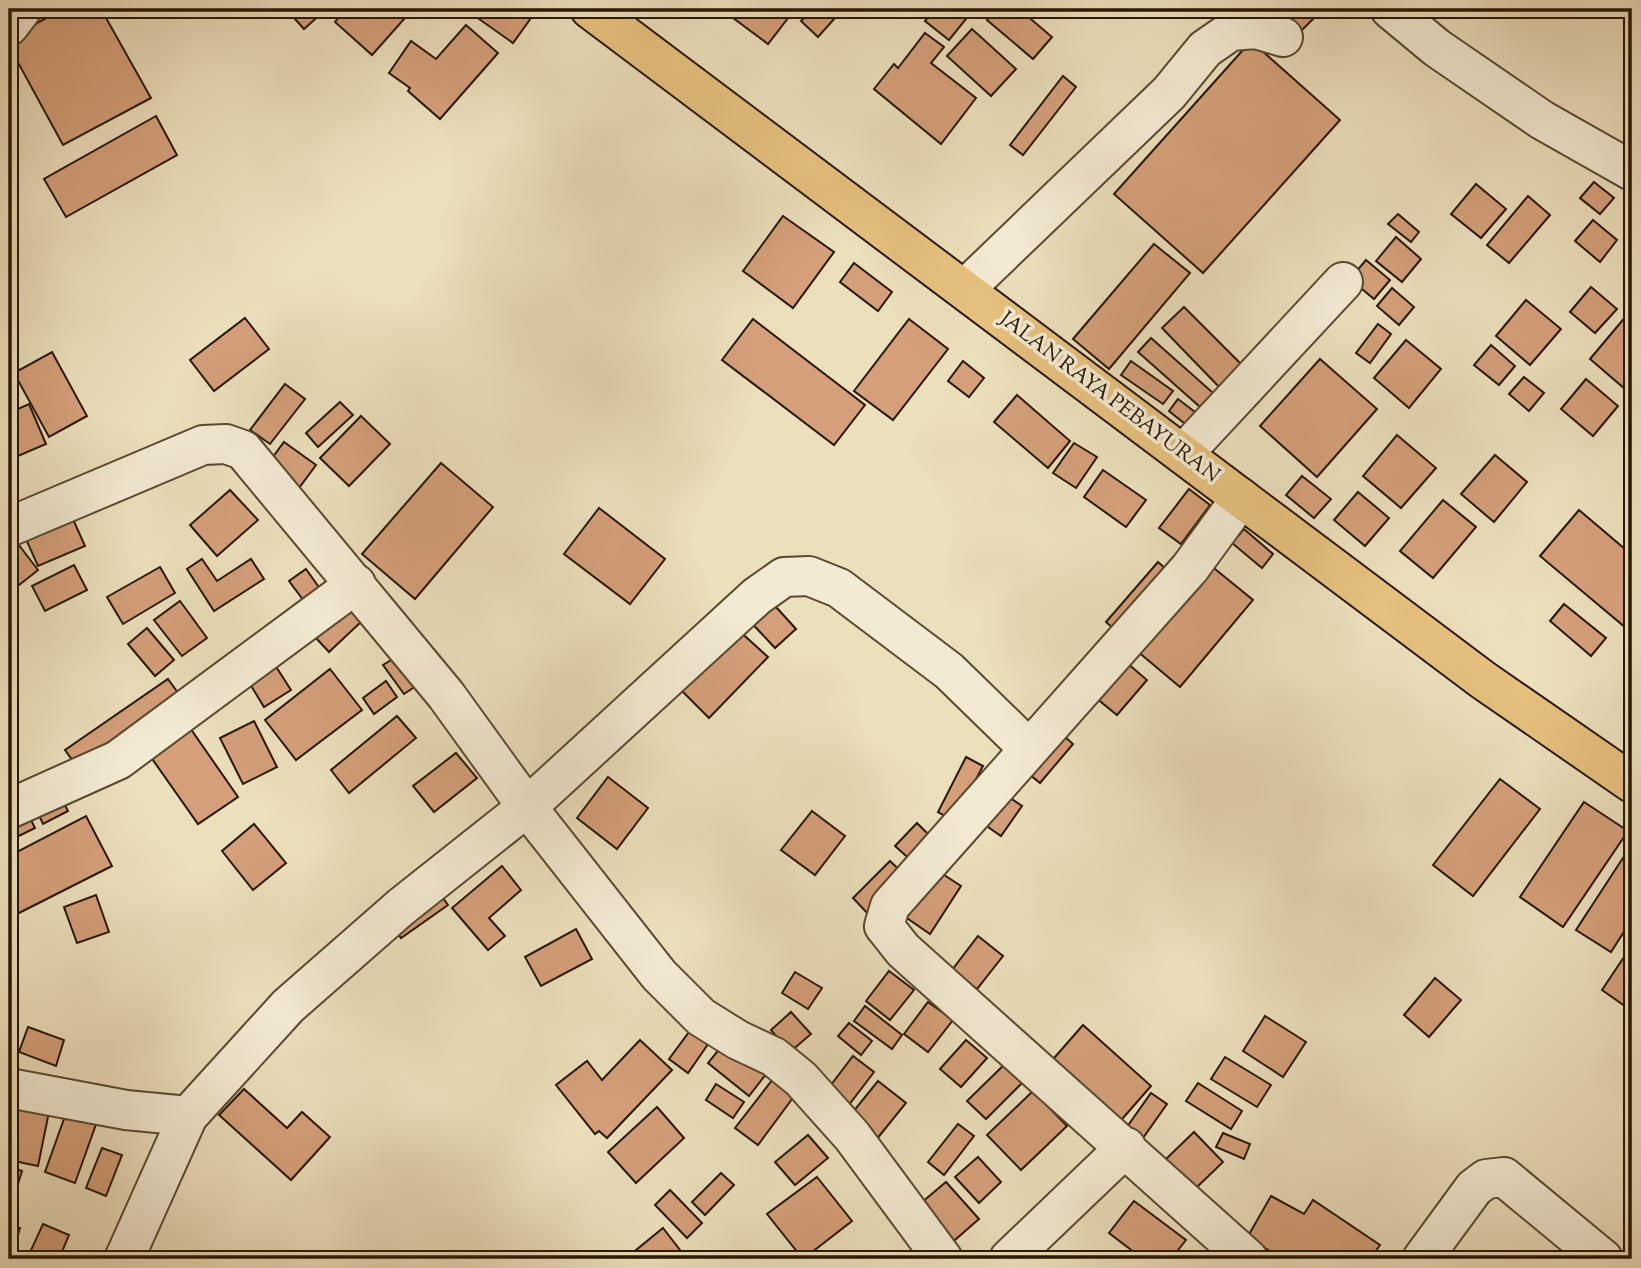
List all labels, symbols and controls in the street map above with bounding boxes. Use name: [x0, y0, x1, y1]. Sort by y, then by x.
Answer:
street label: JALAN RAYA PEBAYURAN: [992, 305, 1226, 491]

